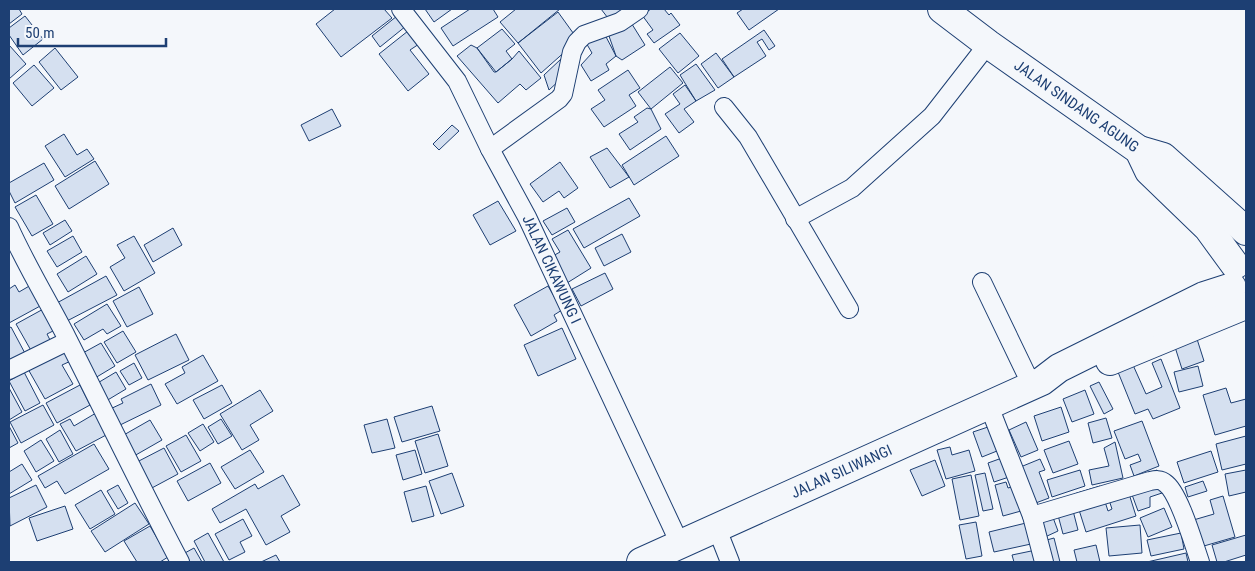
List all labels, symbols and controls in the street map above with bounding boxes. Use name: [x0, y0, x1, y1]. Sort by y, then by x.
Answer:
scale bar: [18, 15, 165, 47]
text: 50 m: [25, 24, 55, 42]
street label: JALAN SINDANG AGUNG: [1011, 56, 1142, 156]
street label: JALAN CIKAWUNG I: [518, 212, 585, 327]
street label: JALAN SILIWANGI: [788, 441, 895, 502]

